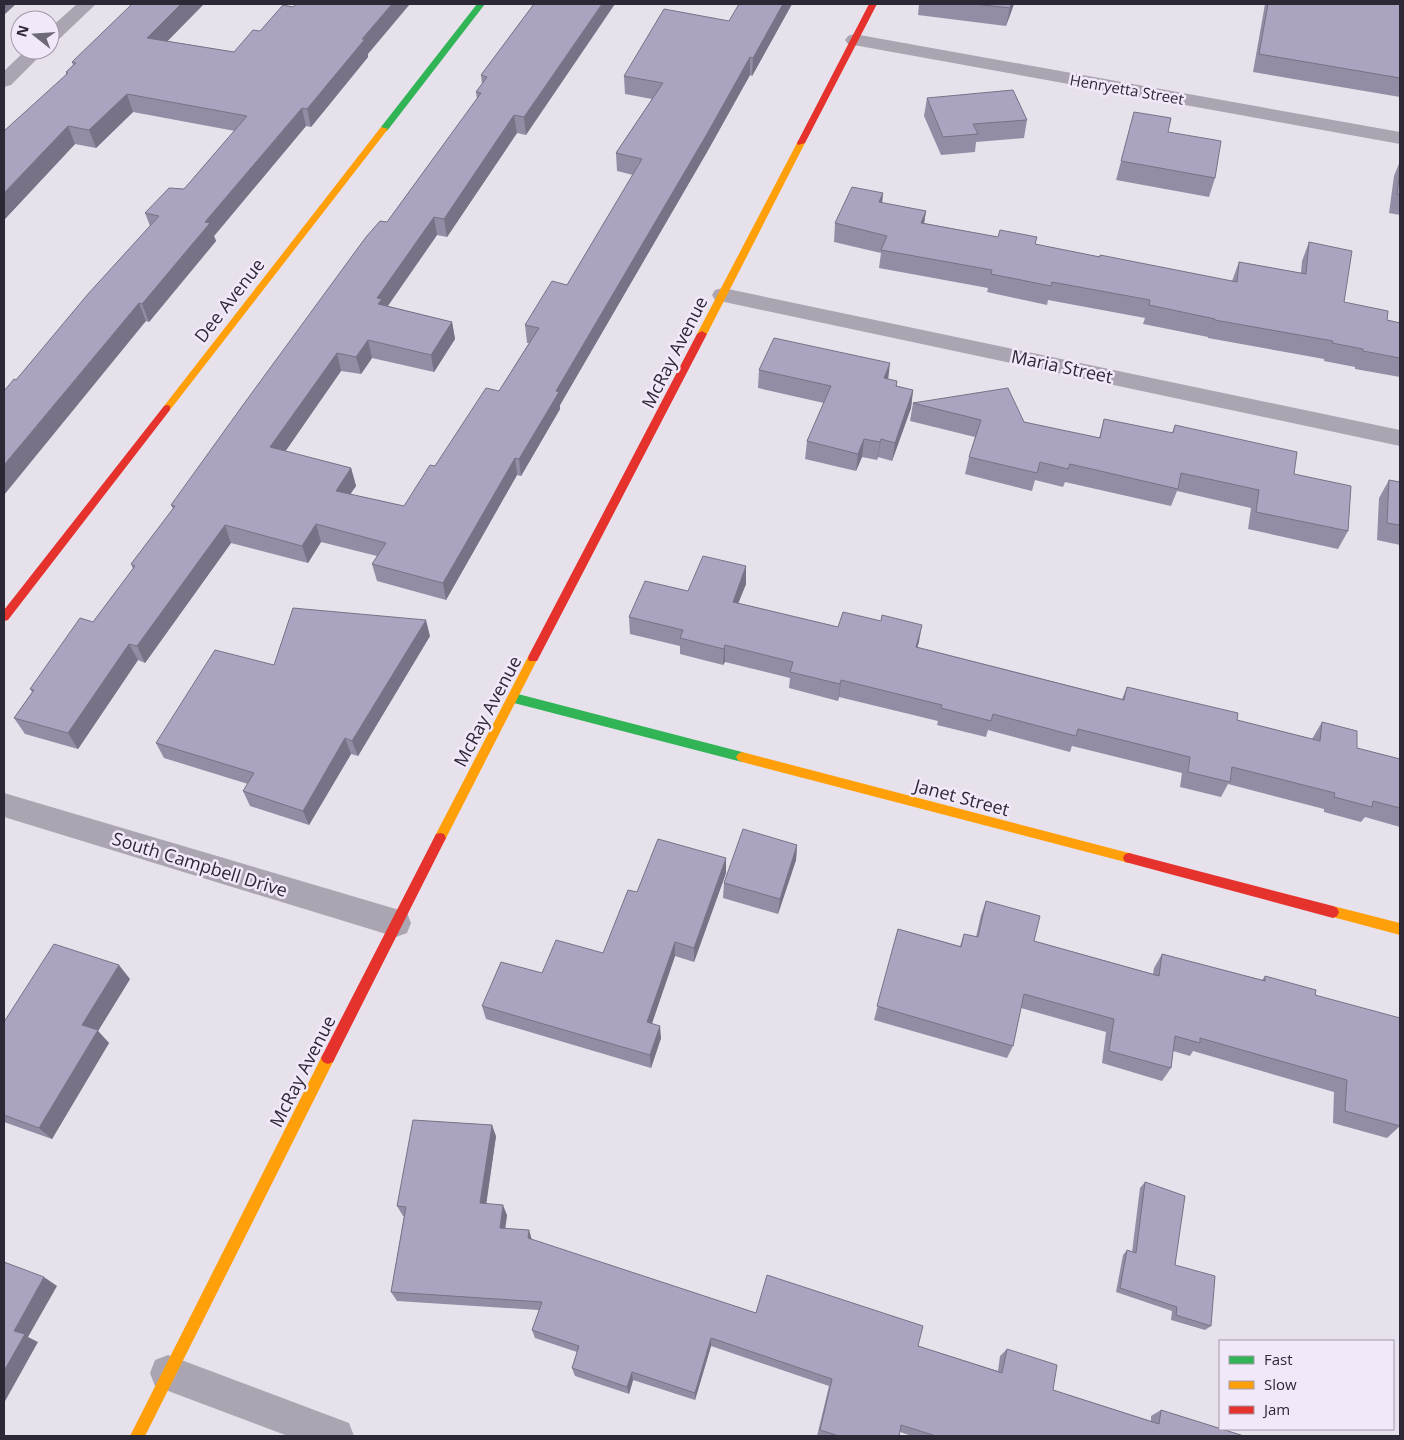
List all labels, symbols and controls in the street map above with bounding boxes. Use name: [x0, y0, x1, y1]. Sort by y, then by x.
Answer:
north arrow: [10, 10, 60, 60]
text: N: [11, 23, 33, 39]
street label: Henryetta Street: [1068, 69, 1186, 109]
street label: Dee Avenue: [189, 253, 269, 347]
street label: McRay Avenue: [636, 292, 712, 412]
street label: Maria Street: [1009, 344, 1115, 388]
street label: McRay Avenue: [448, 651, 526, 771]
street label: Janet Street: [910, 772, 1012, 821]
street label: South Campbell Drive: [110, 826, 290, 902]
street label: McRay Avenue: [264, 1011, 340, 1131]
legend: [1219, 1340, 1394, 1430]
text: Fast: [1264, 1349, 1293, 1369]
text: Slow: [1264, 1374, 1297, 1394]
text: Jam: [1262, 1399, 1290, 1419]

